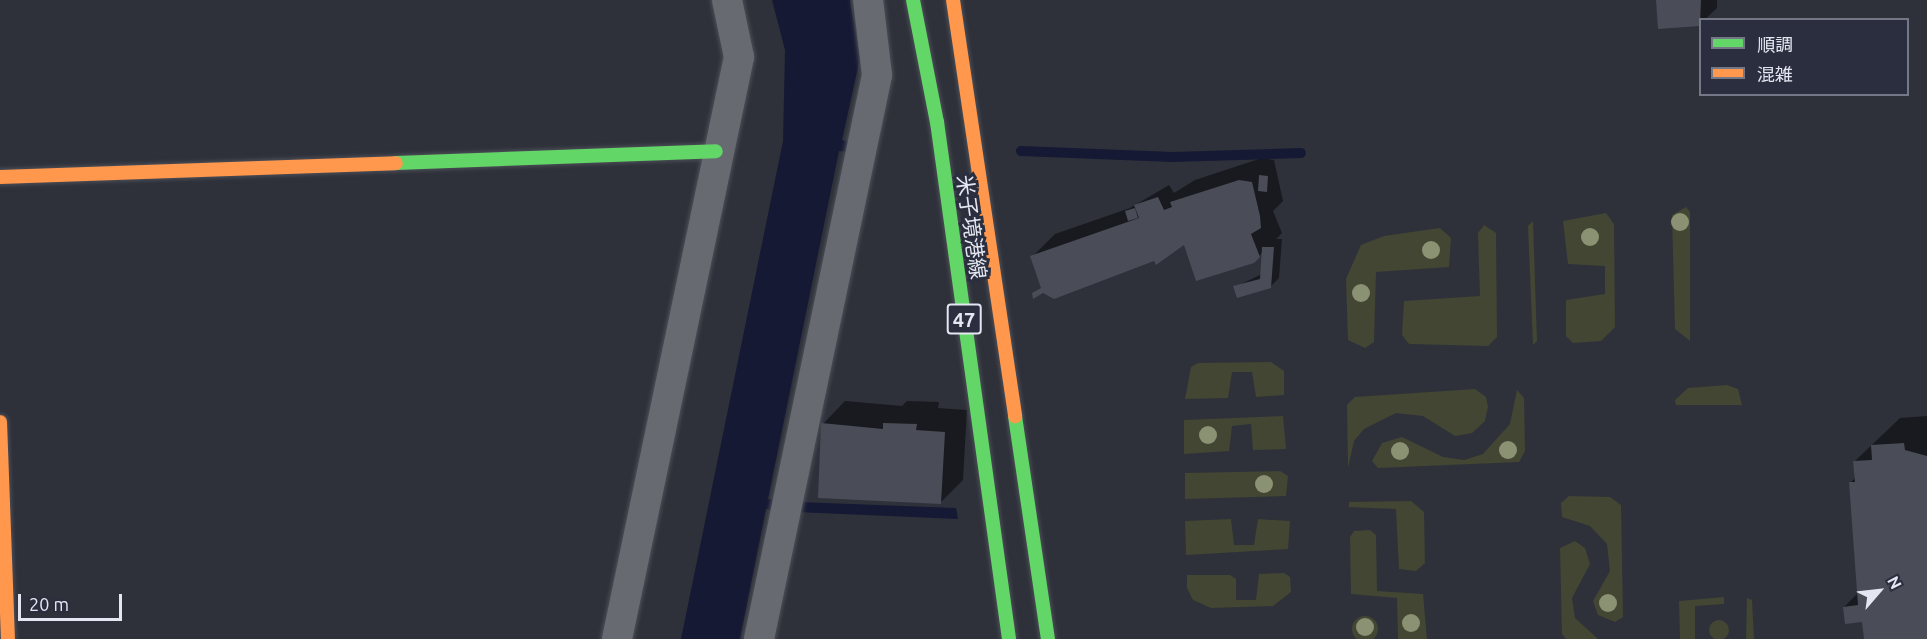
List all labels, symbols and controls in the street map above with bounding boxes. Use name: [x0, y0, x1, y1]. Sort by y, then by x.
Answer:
legend: [1699, 18, 1909, 96]
text: 順調: [1757, 34, 1793, 54]
text: 混雑: [1757, 64, 1793, 84]
street label: 米子境港線: [952, 173, 992, 281]
road number: 47: [946, 302, 982, 336]
north arrow: [1849, 561, 1909, 621]
text: N: [1884, 573, 1906, 592]
scale bar: [21, 582, 124, 620]
text: 20 m: [29, 594, 69, 614]

